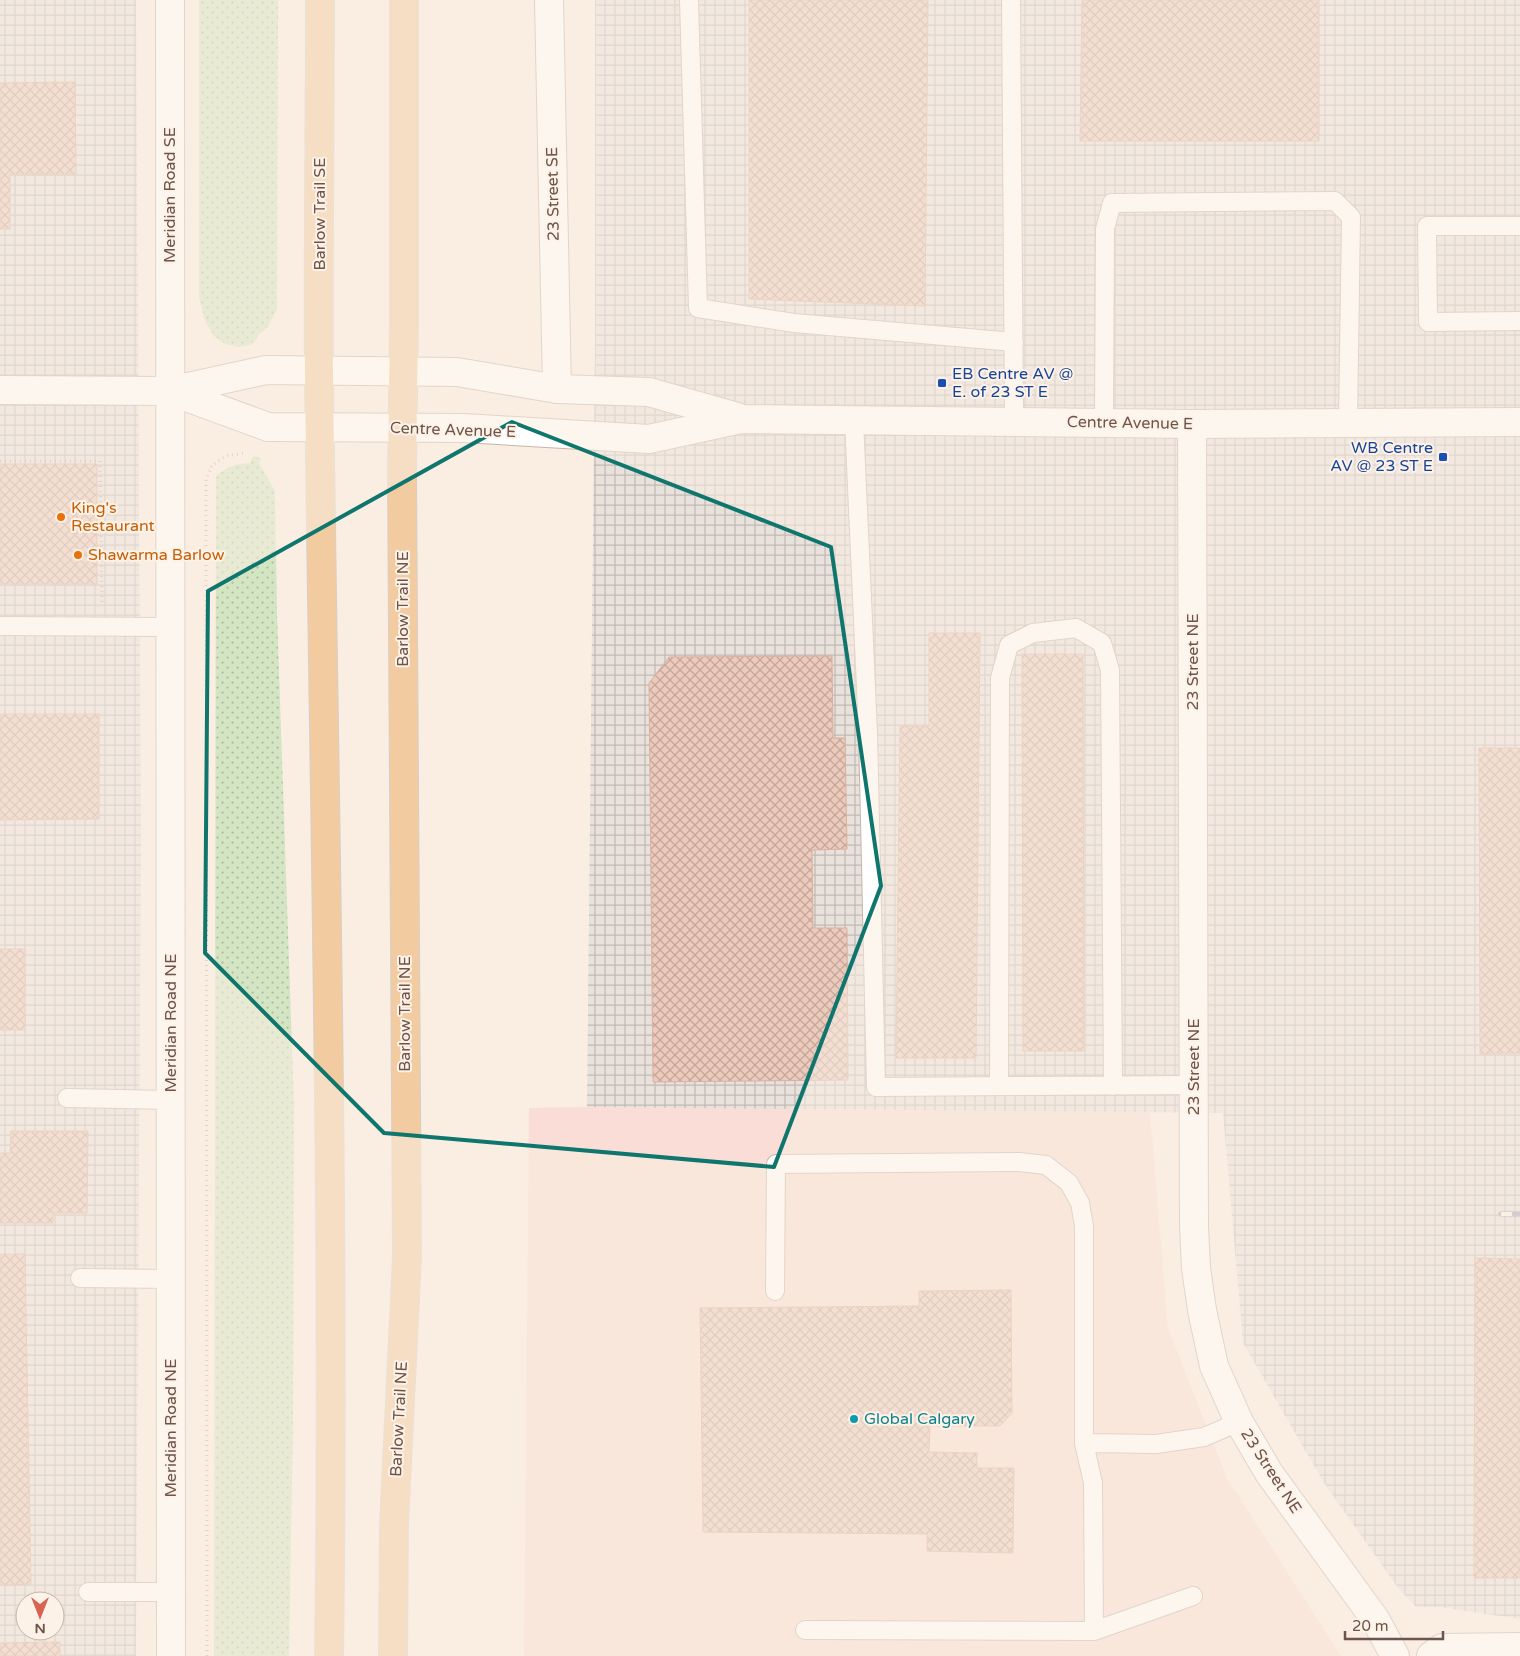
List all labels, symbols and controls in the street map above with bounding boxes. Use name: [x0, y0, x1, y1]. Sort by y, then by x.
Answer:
street label: Meridian Road SE: [160, 127, 180, 263]
street label: 23 Street SE: [542, 147, 564, 241]
street label: Barlow Trail SE: [310, 158, 330, 270]
place label: EB Centre AV @ E. of 23 ST E: [952, 364, 1073, 402]
marker: EB Centre AV @ E. of 23 ST E: [936, 377, 948, 389]
street label: Centre Avenue E: [1067, 412, 1193, 434]
street label: Centre Avenue E: [390, 418, 516, 442]
place label: WB Centre AV @ 23 ST E: [1330, 438, 1433, 476]
marker: WB Centre AV @ 23 ST E: [1437, 451, 1449, 463]
place label: King's Restaurant: [71, 498, 155, 536]
marker: King's Restaurant: [55, 511, 67, 523]
place label: Shawarma Barlow: [88, 545, 225, 565]
marker: Shawarma Barlow: [72, 549, 84, 561]
street label: Barlow Trail NE: [393, 551, 413, 667]
street label: 23 Street NE: [1183, 613, 1203, 711]
street label: Meridian Road NE: [161, 954, 181, 1092]
street label: Barlow Trail NE: [395, 956, 415, 1072]
street label: 23 Street NE: [1184, 1018, 1204, 1116]
street label: Meridian Road NE: [161, 1359, 181, 1497]
street label: Barlow Trail NE: [386, 1361, 412, 1477]
place label: Global Calgary: [864, 1409, 975, 1429]
marker: Global Calgary: [848, 1413, 860, 1425]
street label: 23 Street NE: [1236, 1425, 1306, 1517]
north arrow: [15, 1591, 65, 1641]
scale bar: [1345, 1608, 1442, 1640]
text: 20 m: [1352, 1617, 1389, 1635]
text: N: [34, 1620, 46, 1637]

